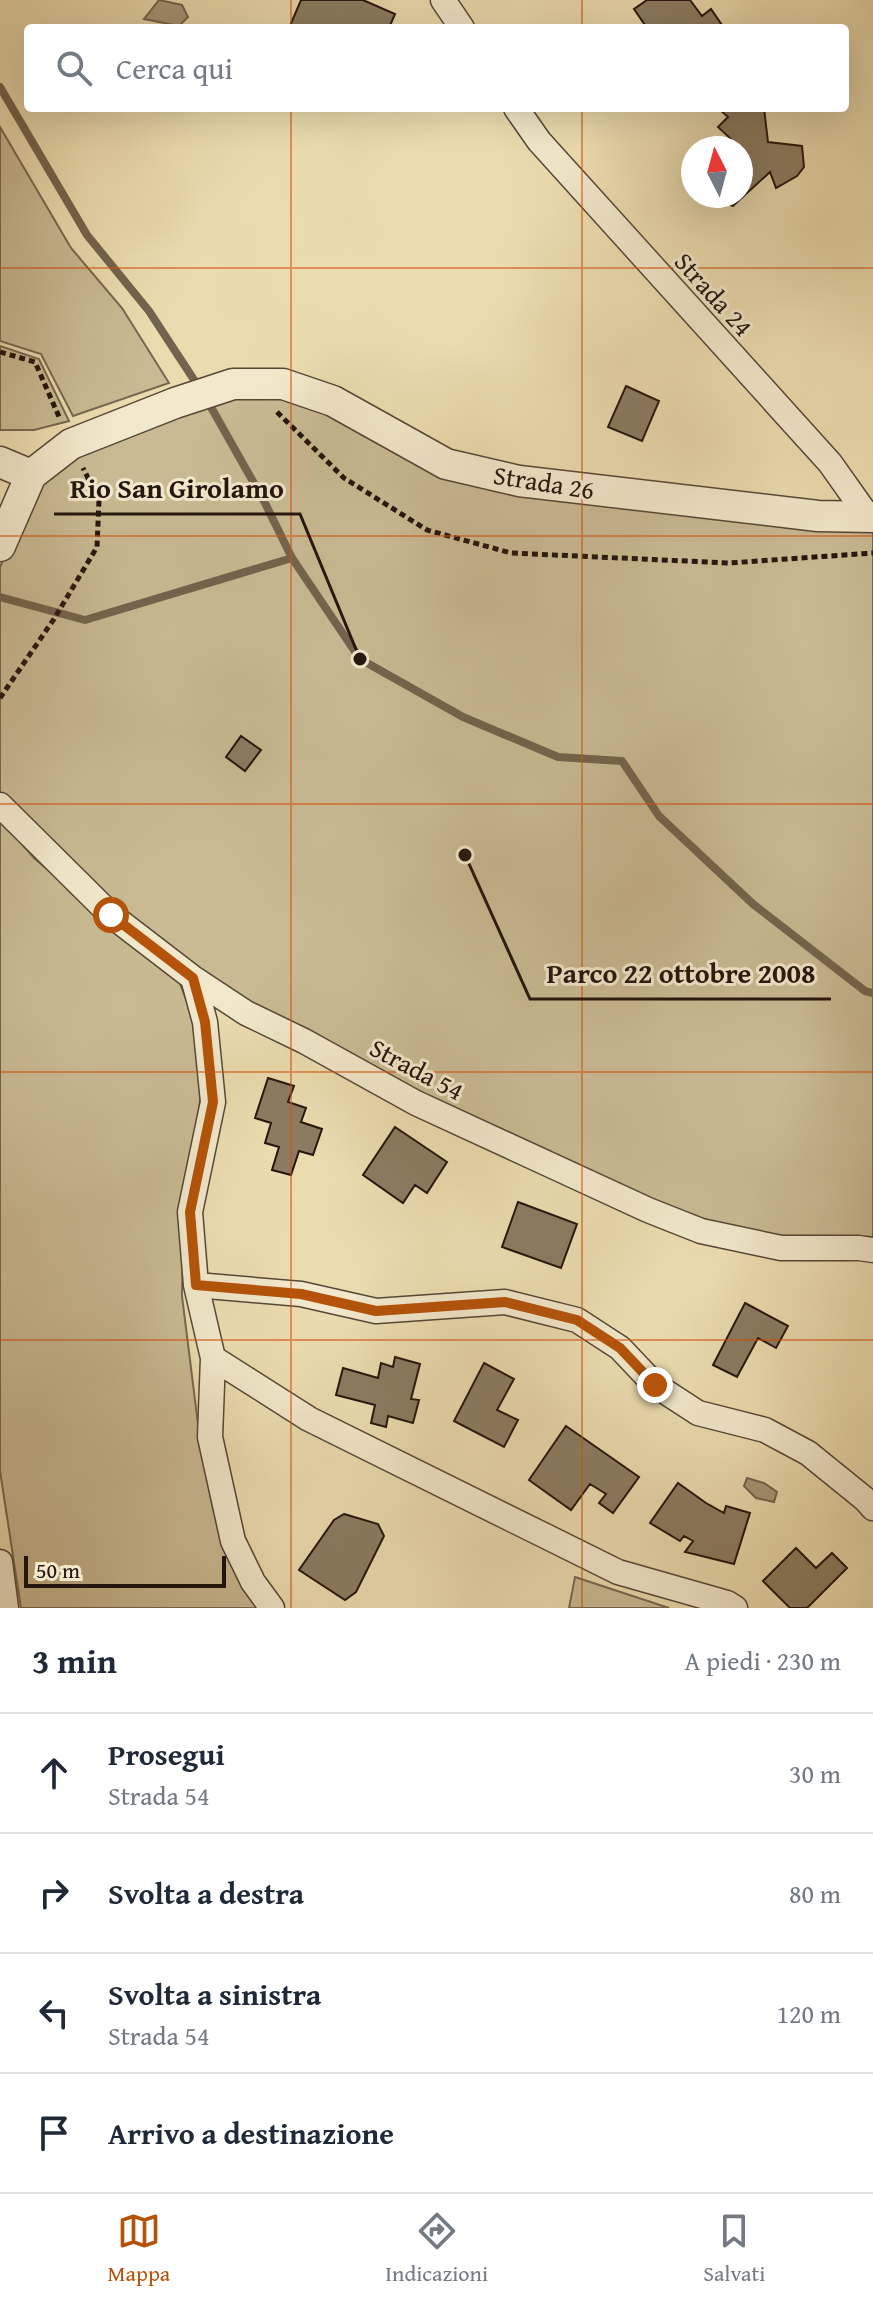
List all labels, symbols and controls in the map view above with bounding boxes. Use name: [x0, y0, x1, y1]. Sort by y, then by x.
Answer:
search box: [24, 24, 849, 112]
icon: search: [52, 46, 96, 90]
text: Cerca qui: [116, 46, 233, 90]
north arrow: [681, 136, 753, 208]
street label: Strada 24: [666, 243, 762, 345]
street label: Strada 26: [491, 455, 597, 509]
callout: Rio San Girolamo: [54, 462, 300, 514]
text: Rio San Girolamo: [70, 467, 284, 508]
route start: [93, 897, 129, 933]
callout: Parco 22 ottobre 2008: [530, 947, 831, 999]
text: Parco 22 ottobre 2008: [547, 952, 815, 993]
street label: Strada 54: [363, 1028, 471, 1110]
route end: [637, 1367, 673, 1403]
scale bar: [24, 1552, 226, 1588]
text: 50 m: [36, 1554, 80, 1586]
text: 3 min: [32, 1636, 117, 1685]
text: A piedi · 230 m: [685, 1641, 841, 1680]
text: Prosegui: [108, 1732, 225, 1776]
icon: ahead: [32, 1751, 76, 1795]
text: 30 m: [789, 1754, 841, 1793]
text: Strada 54: [108, 1776, 210, 1815]
icon: right: [32, 1871, 76, 1915]
text: Svolta a destra: [108, 1871, 304, 1915]
text: 80 m: [789, 1874, 841, 1913]
text: Svolta a sinistra: [108, 1972, 321, 2016]
icon: left: [32, 1991, 76, 2035]
text: 120 m: [776, 1994, 841, 2033]
text: Strada 54: [108, 2016, 210, 2055]
icon: arrive: [32, 2111, 76, 2155]
text: Arrivo a destinazione: [108, 2111, 394, 2155]
tab: Mappa: [108, 2209, 170, 2289]
tab: Indicazioni: [385, 2209, 488, 2289]
tab: Salvati: [703, 2209, 765, 2289]

